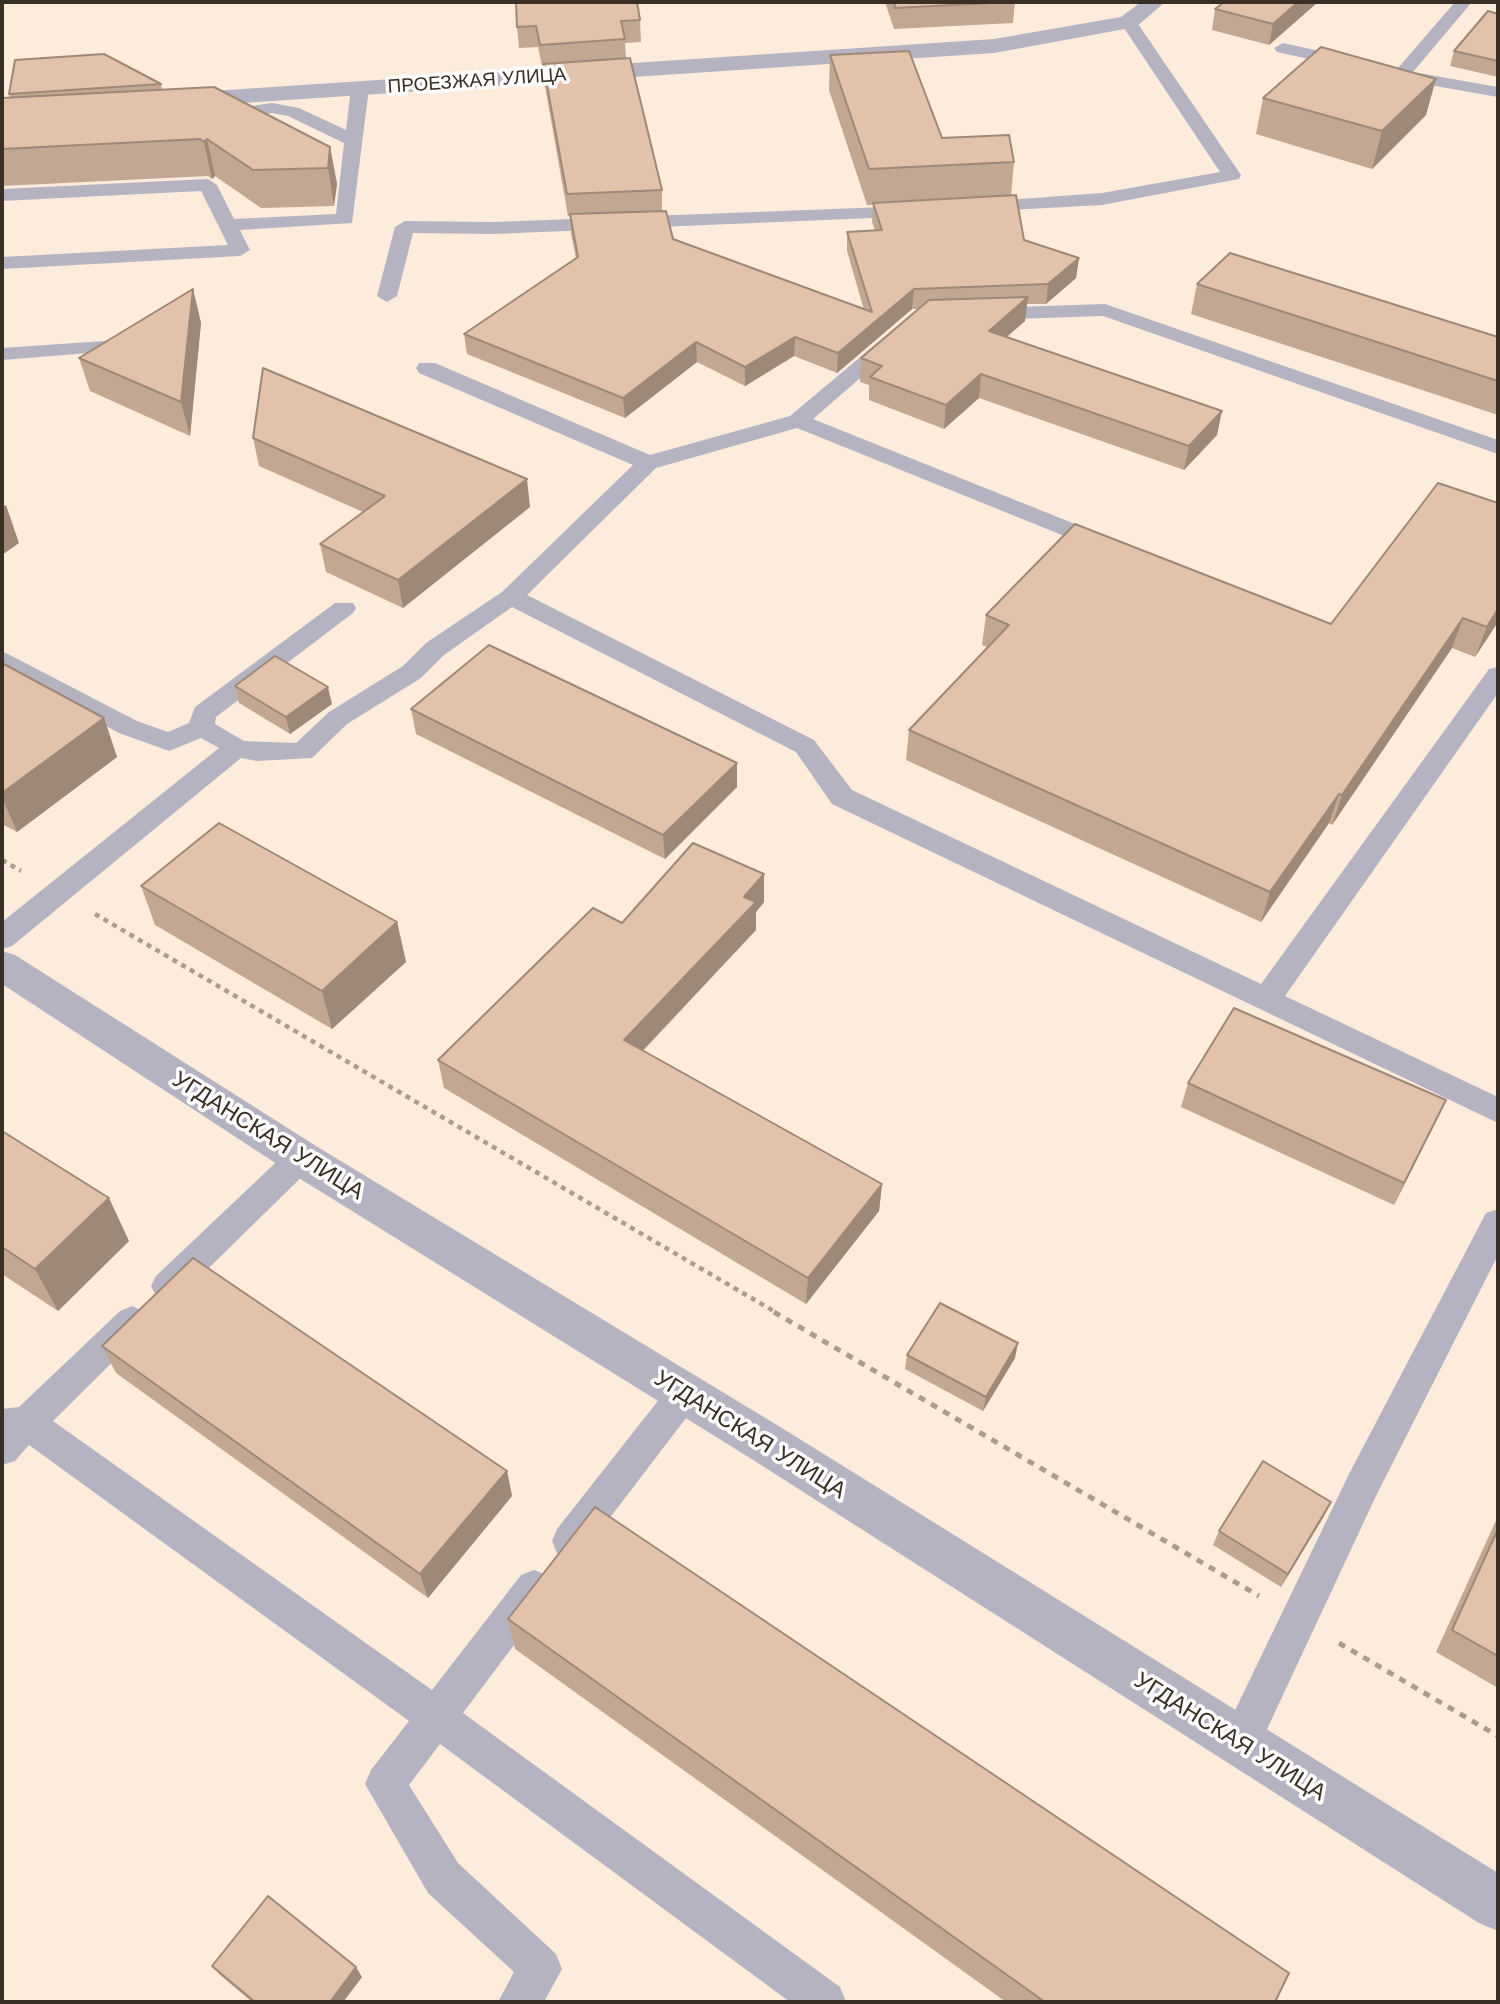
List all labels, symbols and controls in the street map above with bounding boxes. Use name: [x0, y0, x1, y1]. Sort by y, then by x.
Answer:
street label: ПРОЕЗЖАЯ УЛИЦА: [387, 63, 567, 99]
street label: УГДАНСКАЯ УЛИЦА: [167, 1066, 369, 1206]
street label: УГДАНСКАЯ УЛИЦА: [649, 1365, 851, 1505]
street label: УГДАНСКАЯ УЛИЦА: [1129, 1667, 1331, 1807]

